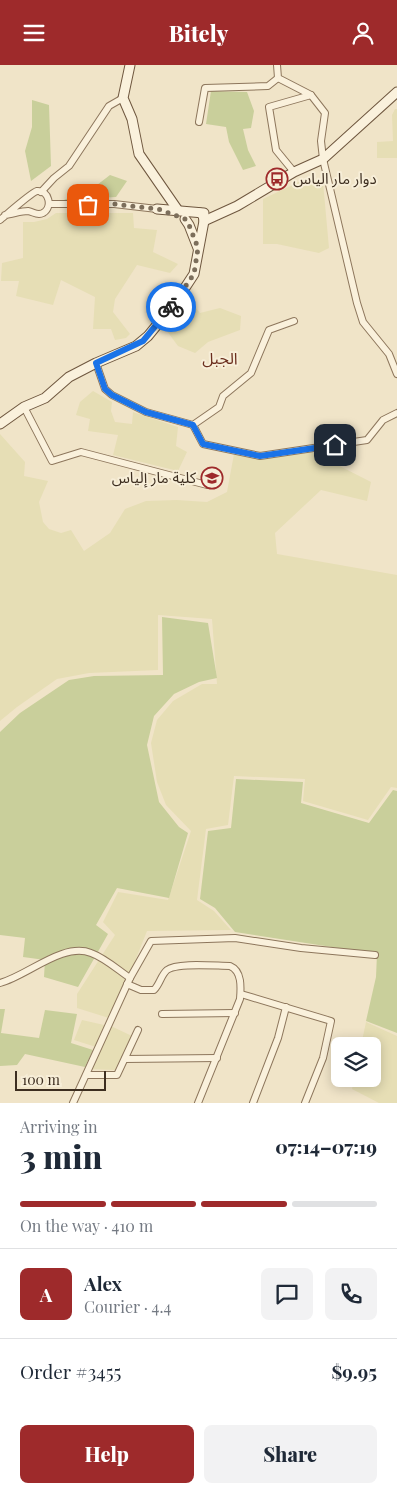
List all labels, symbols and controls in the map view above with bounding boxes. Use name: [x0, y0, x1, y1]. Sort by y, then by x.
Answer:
text: Bitely: [169, 18, 228, 48]
icon: menu: [20, 19, 48, 47]
icon: person: [349, 19, 377, 47]
bus stop icon: دوار مار الياس: [265, 167, 289, 191]
place label: دوار مار الياس: [293, 168, 377, 188]
pin: [67, 184, 109, 226]
icon: bag: [74, 191, 102, 219]
courier: [146, 282, 196, 332]
icon: bike: [157, 293, 185, 321]
district label: الجبل: [202, 347, 238, 368]
pin: [314, 424, 356, 466]
icon: home: [321, 431, 349, 459]
school or university icon: كلية مار إلياس: [200, 466, 224, 490]
place label: كلية مار إلياس: [112, 467, 197, 488]
map controls: [331, 1037, 381, 1087]
button: layers: [331, 1037, 381, 1087]
scale bar: [15, 1068, 106, 1091]
text: 100 m: [22, 1070, 60, 1089]
text: Arriving in: [20, 1116, 98, 1137]
text: 07:14–07:19: [275, 1133, 377, 1159]
text: 3 min: [20, 1134, 102, 1177]
text: On the way · 410 m: [20, 1215, 153, 1236]
button: chat: [261, 1268, 313, 1320]
button: phone: [325, 1268, 377, 1320]
text: Alex: [84, 1270, 122, 1296]
text: A: [40, 1281, 52, 1307]
text: Courier · 4.4: [84, 1296, 171, 1317]
text: Order #3455: [20, 1358, 121, 1384]
text: $9.95: [331, 1358, 377, 1384]
button: Help: [20, 1425, 194, 1483]
button: Share: [204, 1425, 377, 1483]

